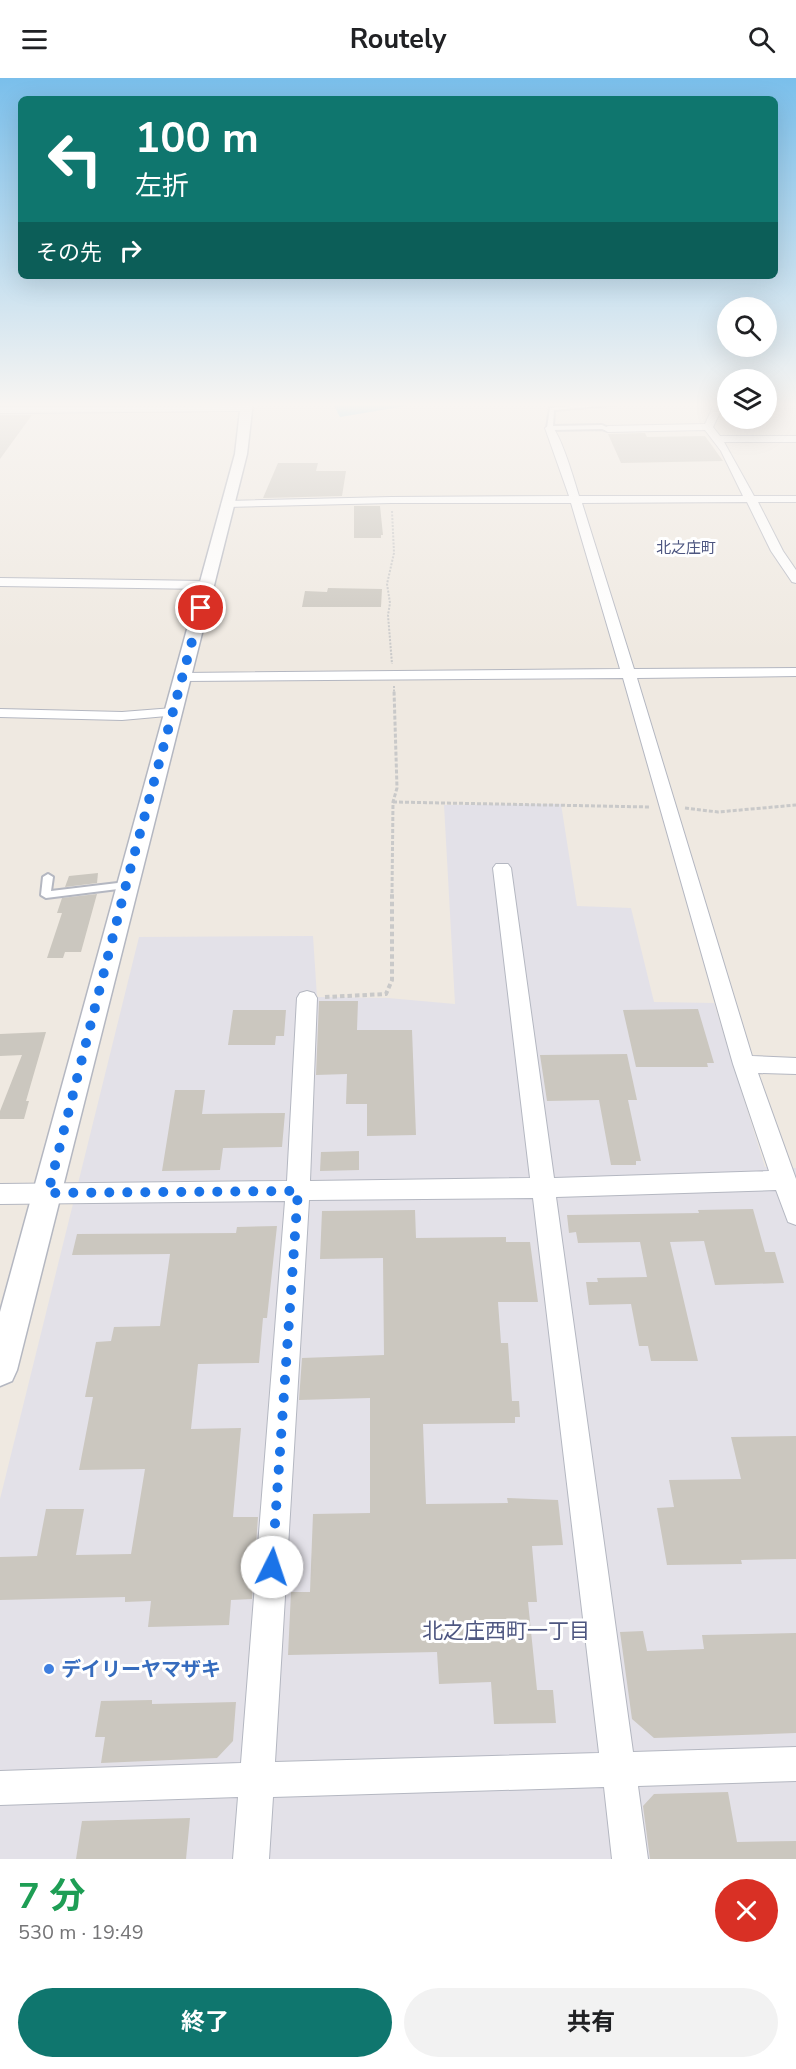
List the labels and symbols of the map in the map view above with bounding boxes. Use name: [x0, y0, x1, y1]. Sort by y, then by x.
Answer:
district label: 北之庄町: [656, 538, 716, 558]
pin: [175, 582, 226, 633]
position arrow: [240, 1535, 304, 1599]
district label: 北之庄西町一丁目: [422, 1617, 590, 1645]
place label: デイリーヤマザキ: [61, 1656, 221, 1683]
marker: デイリーヤマザキ: [42, 1662, 56, 1676]

